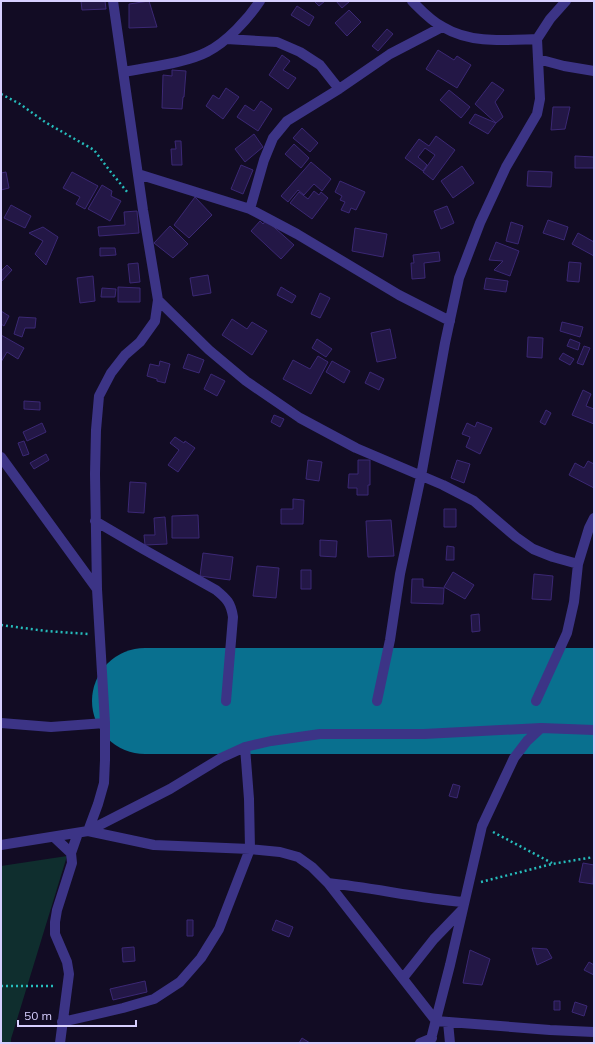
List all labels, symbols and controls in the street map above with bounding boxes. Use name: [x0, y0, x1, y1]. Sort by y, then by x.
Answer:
scale bar: [18, 1002, 136, 1028]
text: 50 m: [24, 1008, 52, 1023]

